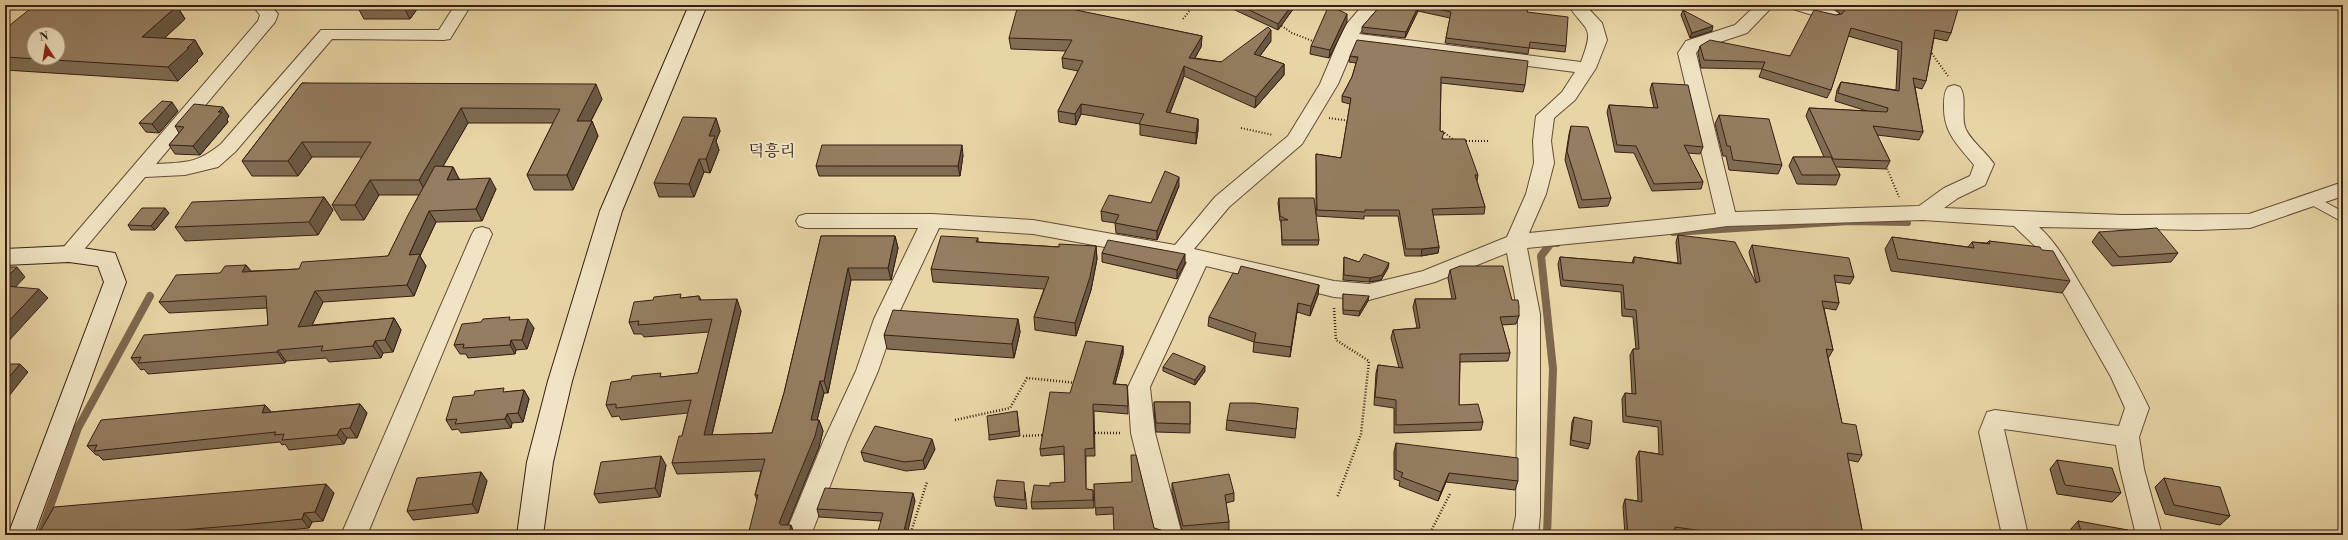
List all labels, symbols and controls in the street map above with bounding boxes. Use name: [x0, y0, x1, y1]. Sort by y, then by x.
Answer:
north arrow: [26, 26, 66, 66]
text: N: [38, 29, 50, 45]
district label: 덕흥리: [749, 141, 795, 161]

